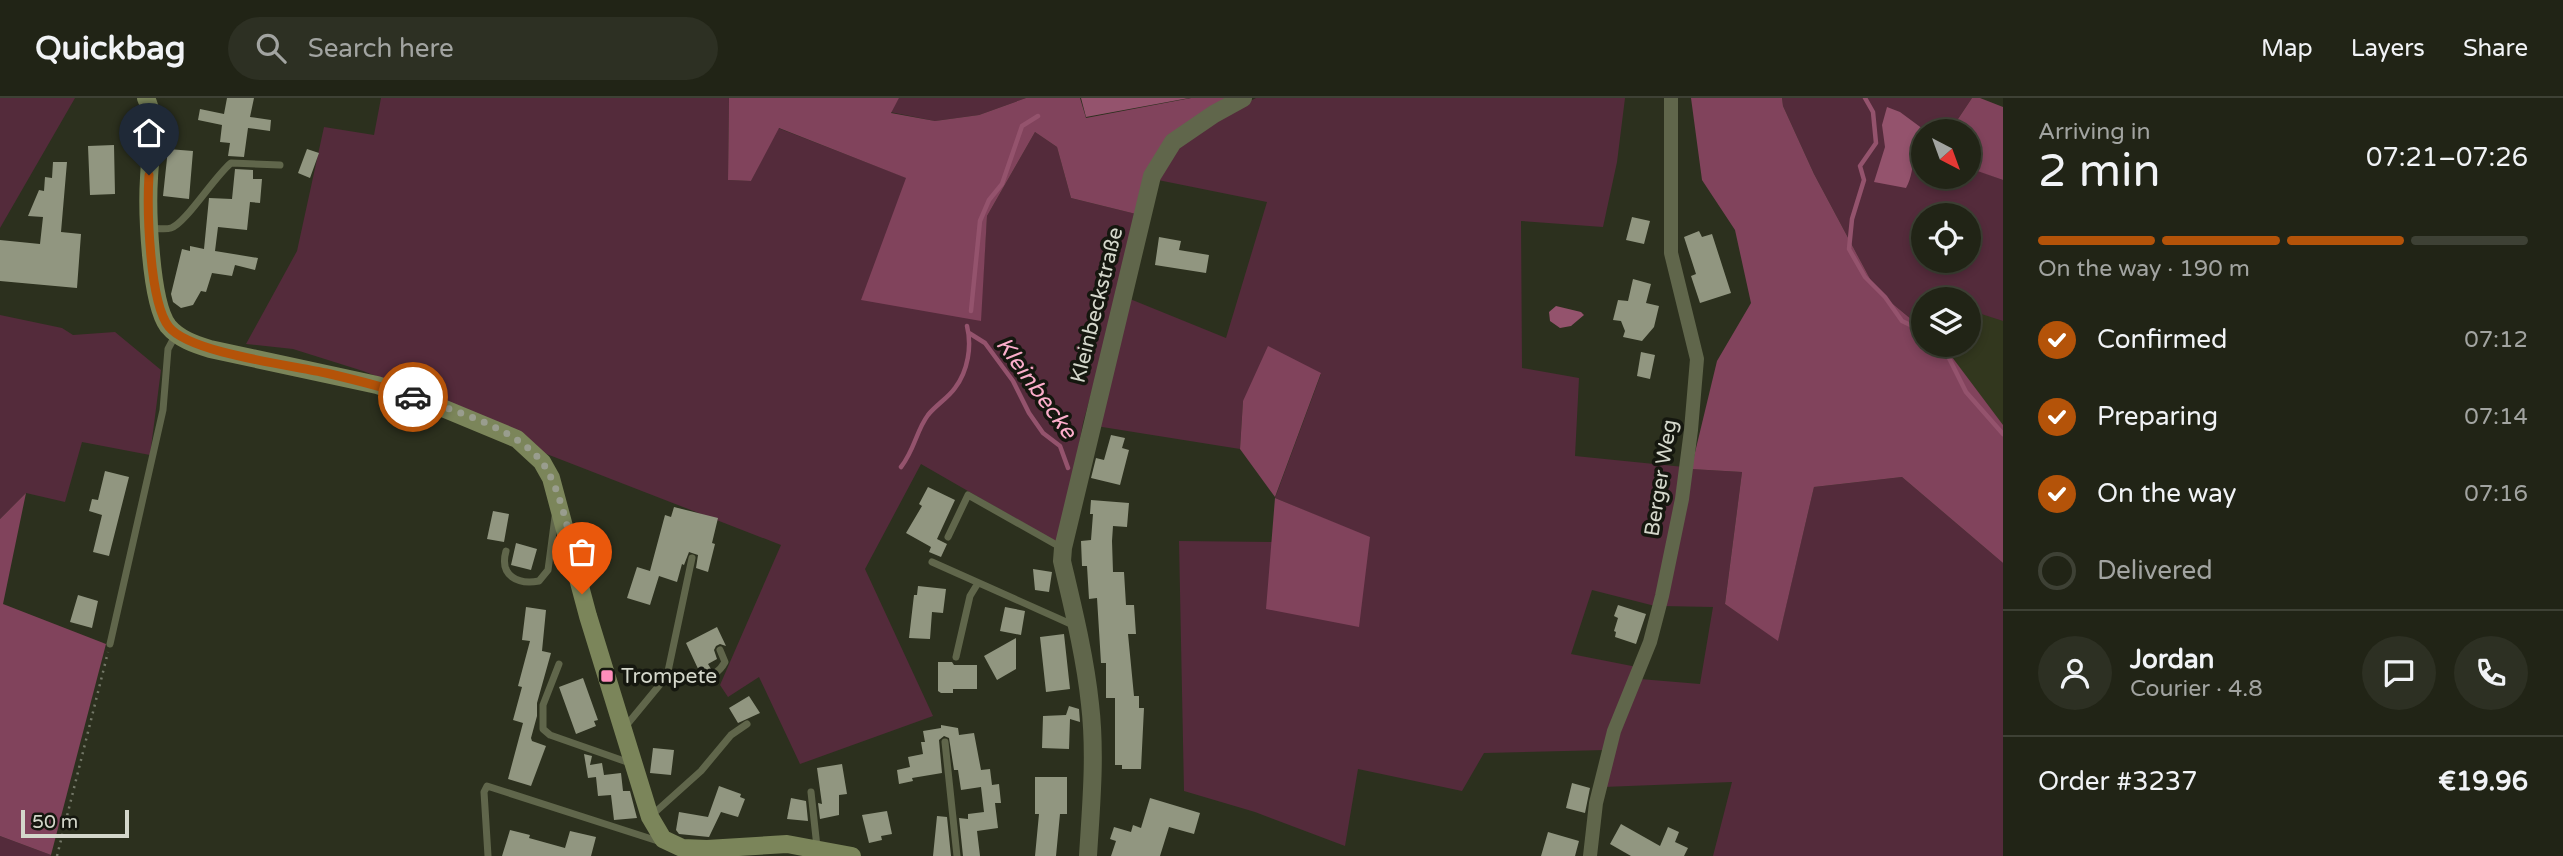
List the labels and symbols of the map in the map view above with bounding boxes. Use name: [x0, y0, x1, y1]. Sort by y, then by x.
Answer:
pin: [119, 103, 179, 175]
north arrow: [1911, 119, 1981, 189]
street label: Kleinbeckstraße: [1066, 225, 1128, 385]
water label: Kleinbecke: [990, 332, 1083, 446]
courier: [378, 362, 448, 432]
street label: Berger Weg: [1639, 418, 1683, 538]
pin: [552, 522, 612, 594]
place label: Trompete: [621, 664, 717, 689]
marker: Trompete: [599, 668, 615, 684]
scale bar: [21, 807, 130, 839]

